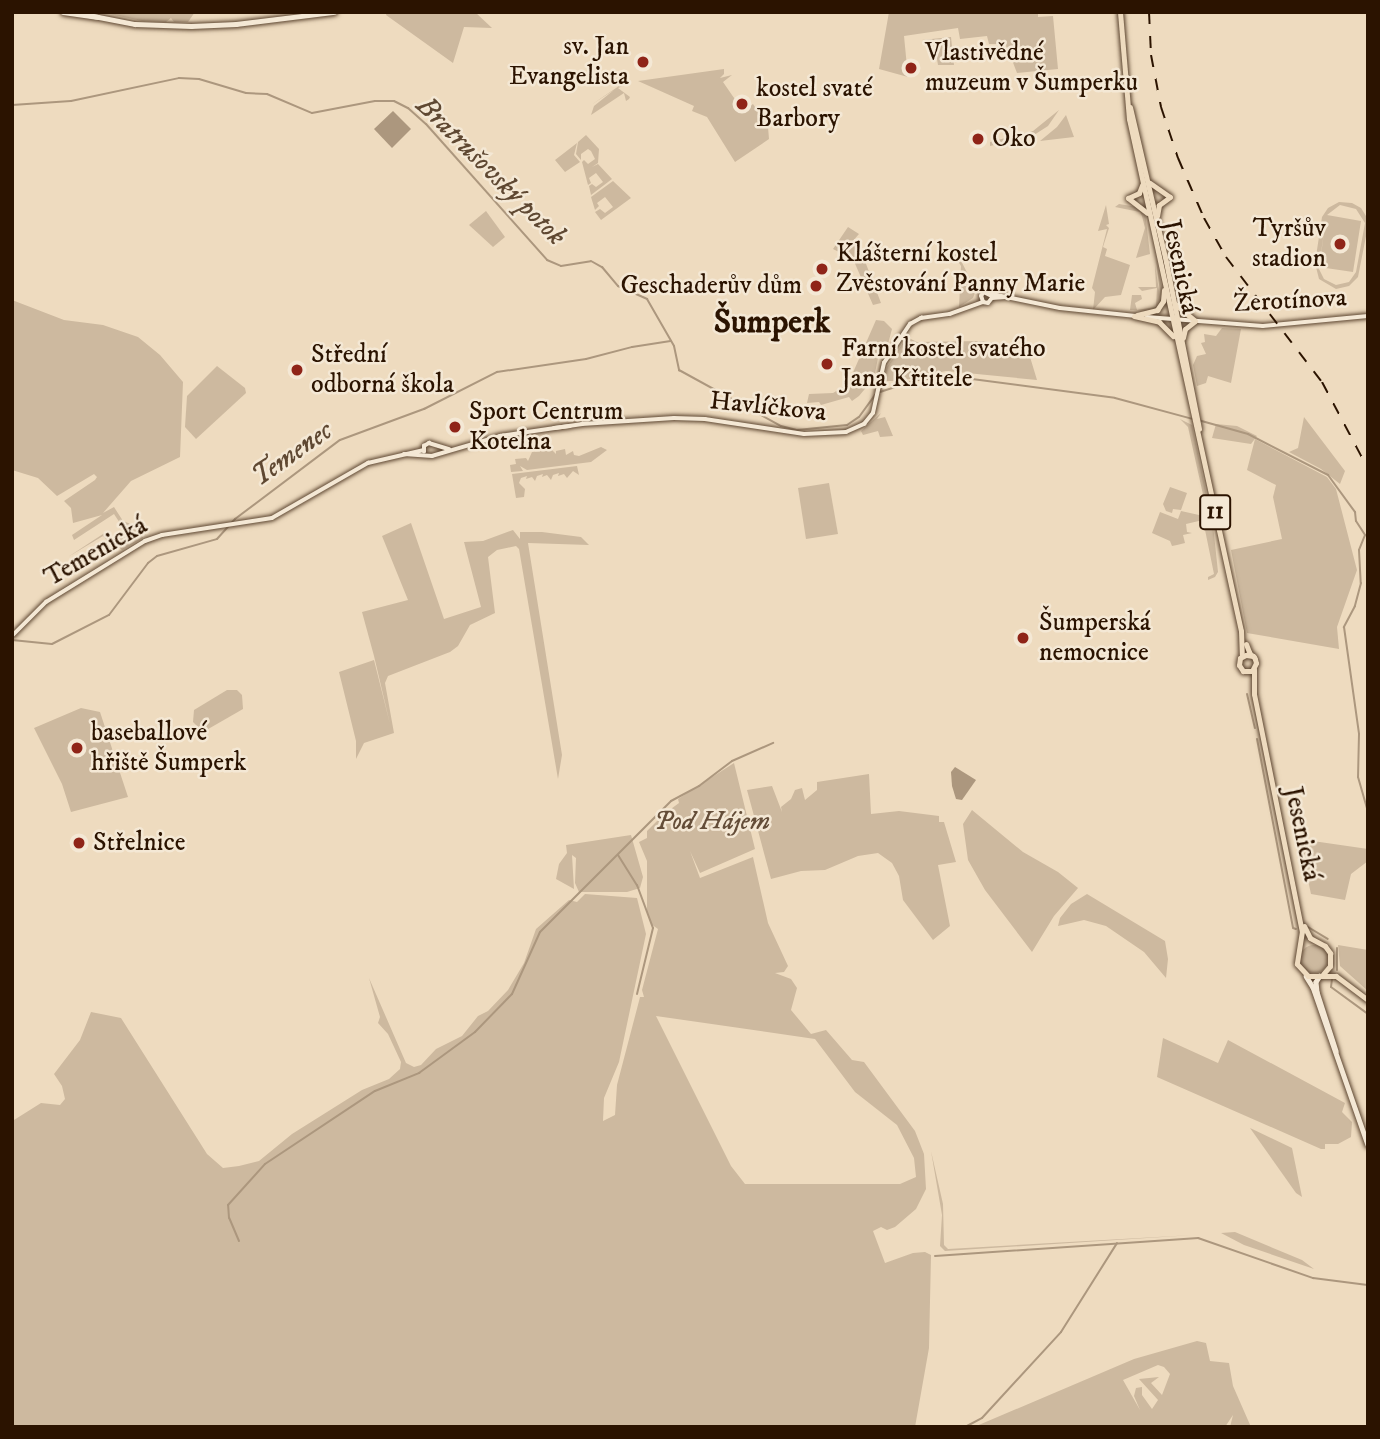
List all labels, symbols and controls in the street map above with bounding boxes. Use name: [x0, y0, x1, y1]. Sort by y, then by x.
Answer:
place label: sv. Jan Evangelista: [509, 31, 629, 92]
place label: Vlastivědné muzeum v Šumperku: [925, 37, 1138, 98]
marker: sv. Jan Evangelista: [635, 54, 651, 70]
marker: Vlastivědné muzeum v Šumperku: [903, 60, 919, 76]
place label: kostel svaté Barbory: [756, 73, 873, 134]
water label: Bratrušovský potok: [409, 89, 573, 253]
marker: kostel svaté Barbory: [734, 96, 750, 112]
place label: Oko: [992, 123, 1036, 155]
marker: Oko: [970, 131, 986, 147]
place label: Tyršův stadion: [1252, 213, 1326, 274]
street label: Jesenická: [1155, 217, 1205, 317]
marker: Tyršův stadion: [1332, 236, 1348, 252]
place label: Klášterní kostel Zvěstování Panny Marie: [836, 238, 1085, 300]
marker: Klášterní kostel Zvěstování Panny Marie: [814, 261, 830, 277]
place label: Geschaderův dům: [620, 270, 802, 302]
marker: Geschaderův dům: [808, 278, 824, 294]
street label: Žerotínova: [1233, 282, 1347, 320]
district label: Šumperk: [714, 303, 830, 343]
place label: Farní kostel svatého Jana Křtitele: [841, 333, 1046, 394]
place label: Střední odborná škola: [311, 339, 454, 400]
marker: Farní kostel svatého Jana Křtitele: [819, 356, 835, 372]
marker: Střední odborná škola: [289, 362, 305, 378]
street label: Havlíčkova: [708, 385, 828, 429]
place label: Sport Centrum Kotelna: [469, 396, 623, 458]
water label: Temenec: [245, 414, 339, 494]
marker: Sport Centrum Kotelna: [447, 419, 463, 435]
road number: 11: [1198, 491, 1232, 532]
street label: Temenická: [39, 510, 153, 594]
place label: Šumperská nemocnice: [1039, 607, 1151, 668]
marker: Šumperská nemocnice: [1013, 628, 1033, 648]
place label: baseballové hřiště Šumperk: [91, 717, 246, 778]
marker: baseballové hřiště Šumperk: [69, 740, 85, 756]
street label: Jesenická: [1277, 784, 1327, 884]
park label: Pod Hájem: [654, 806, 770, 838]
place label: Střelnice: [93, 827, 185, 859]
marker: Střelnice: [71, 835, 87, 851]

